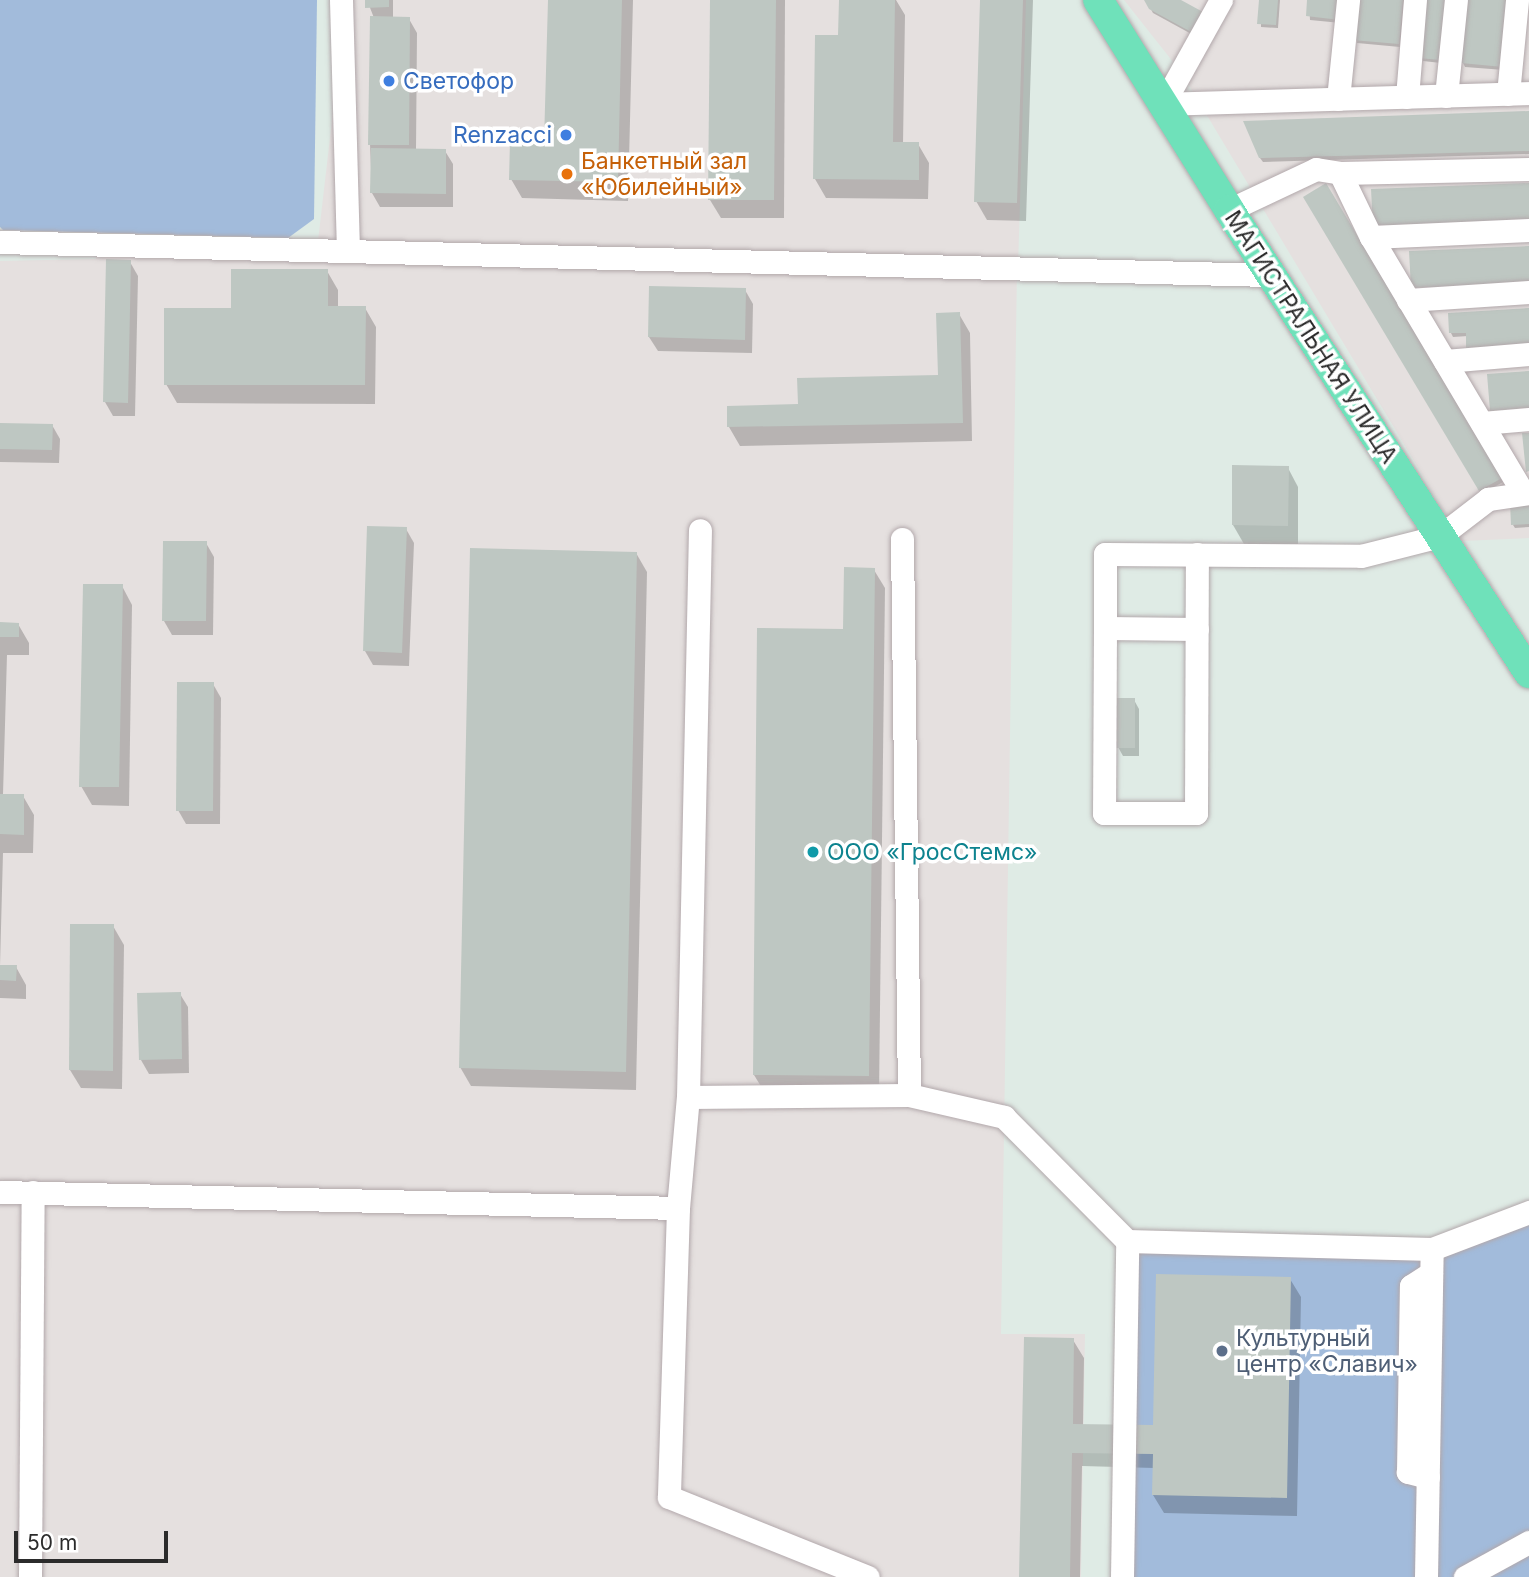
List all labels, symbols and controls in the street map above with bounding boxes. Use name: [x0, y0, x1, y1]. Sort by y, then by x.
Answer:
place label: Светофор: [403, 67, 514, 95]
marker: Светофор: [381, 73, 397, 89]
place label: Renzacci: [453, 121, 552, 149]
marker: Renzacci: [558, 127, 574, 143]
place label: Банкетный зал «Юбилейный»: [581, 147, 747, 201]
marker: Банкетный зал «Юбилейный»: [559, 166, 575, 182]
street label: МАГИСТРАЛЬНАЯ УЛИЦА: [1219, 206, 1403, 468]
place label: ООО «ГросСтемс»: [827, 838, 1037, 866]
marker: ООО «ГросСтемс»: [805, 844, 821, 860]
place label: Культурный центр «Славич»: [1236, 1324, 1418, 1378]
marker: Культурный центр «Славич»: [1214, 1343, 1230, 1359]
scale bar: [18, 1518, 172, 1562]
text: 50 m: [27, 1530, 77, 1555]

